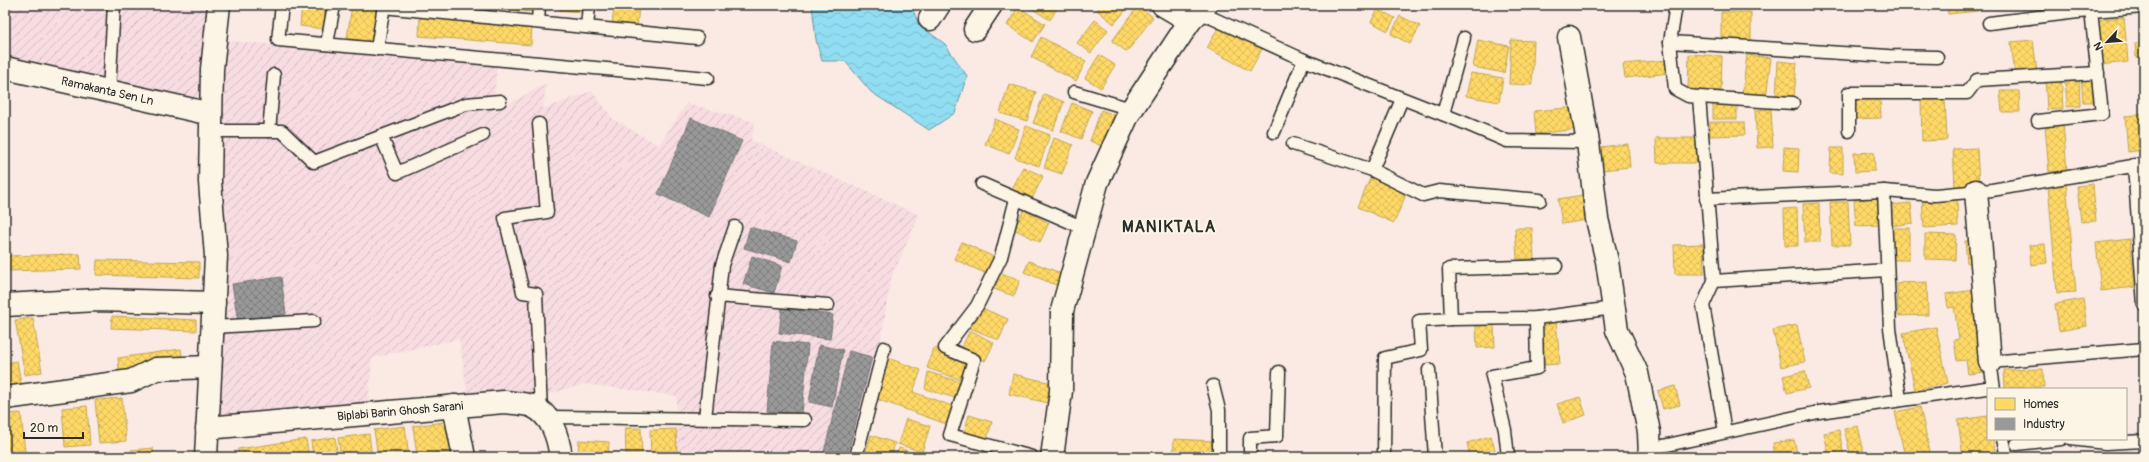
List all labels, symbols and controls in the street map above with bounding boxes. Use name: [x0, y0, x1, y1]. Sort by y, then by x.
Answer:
north arrow: [2087, 22, 2127, 62]
text: N: [2091, 39, 2106, 52]
street label: Ramakanta Sen Ln: [60, 74, 155, 109]
district label: MANIKTALA: [1122, 217, 1216, 237]
legend: [1987, 388, 2127, 440]
text: Homes: [2023, 397, 2059, 412]
street label: Biplabi Barin Ghosh Sarani: [337, 399, 464, 425]
scale bar: [24, 414, 83, 440]
text: Industry: [2023, 417, 2065, 432]
text: 20 m: [30, 421, 59, 436]

